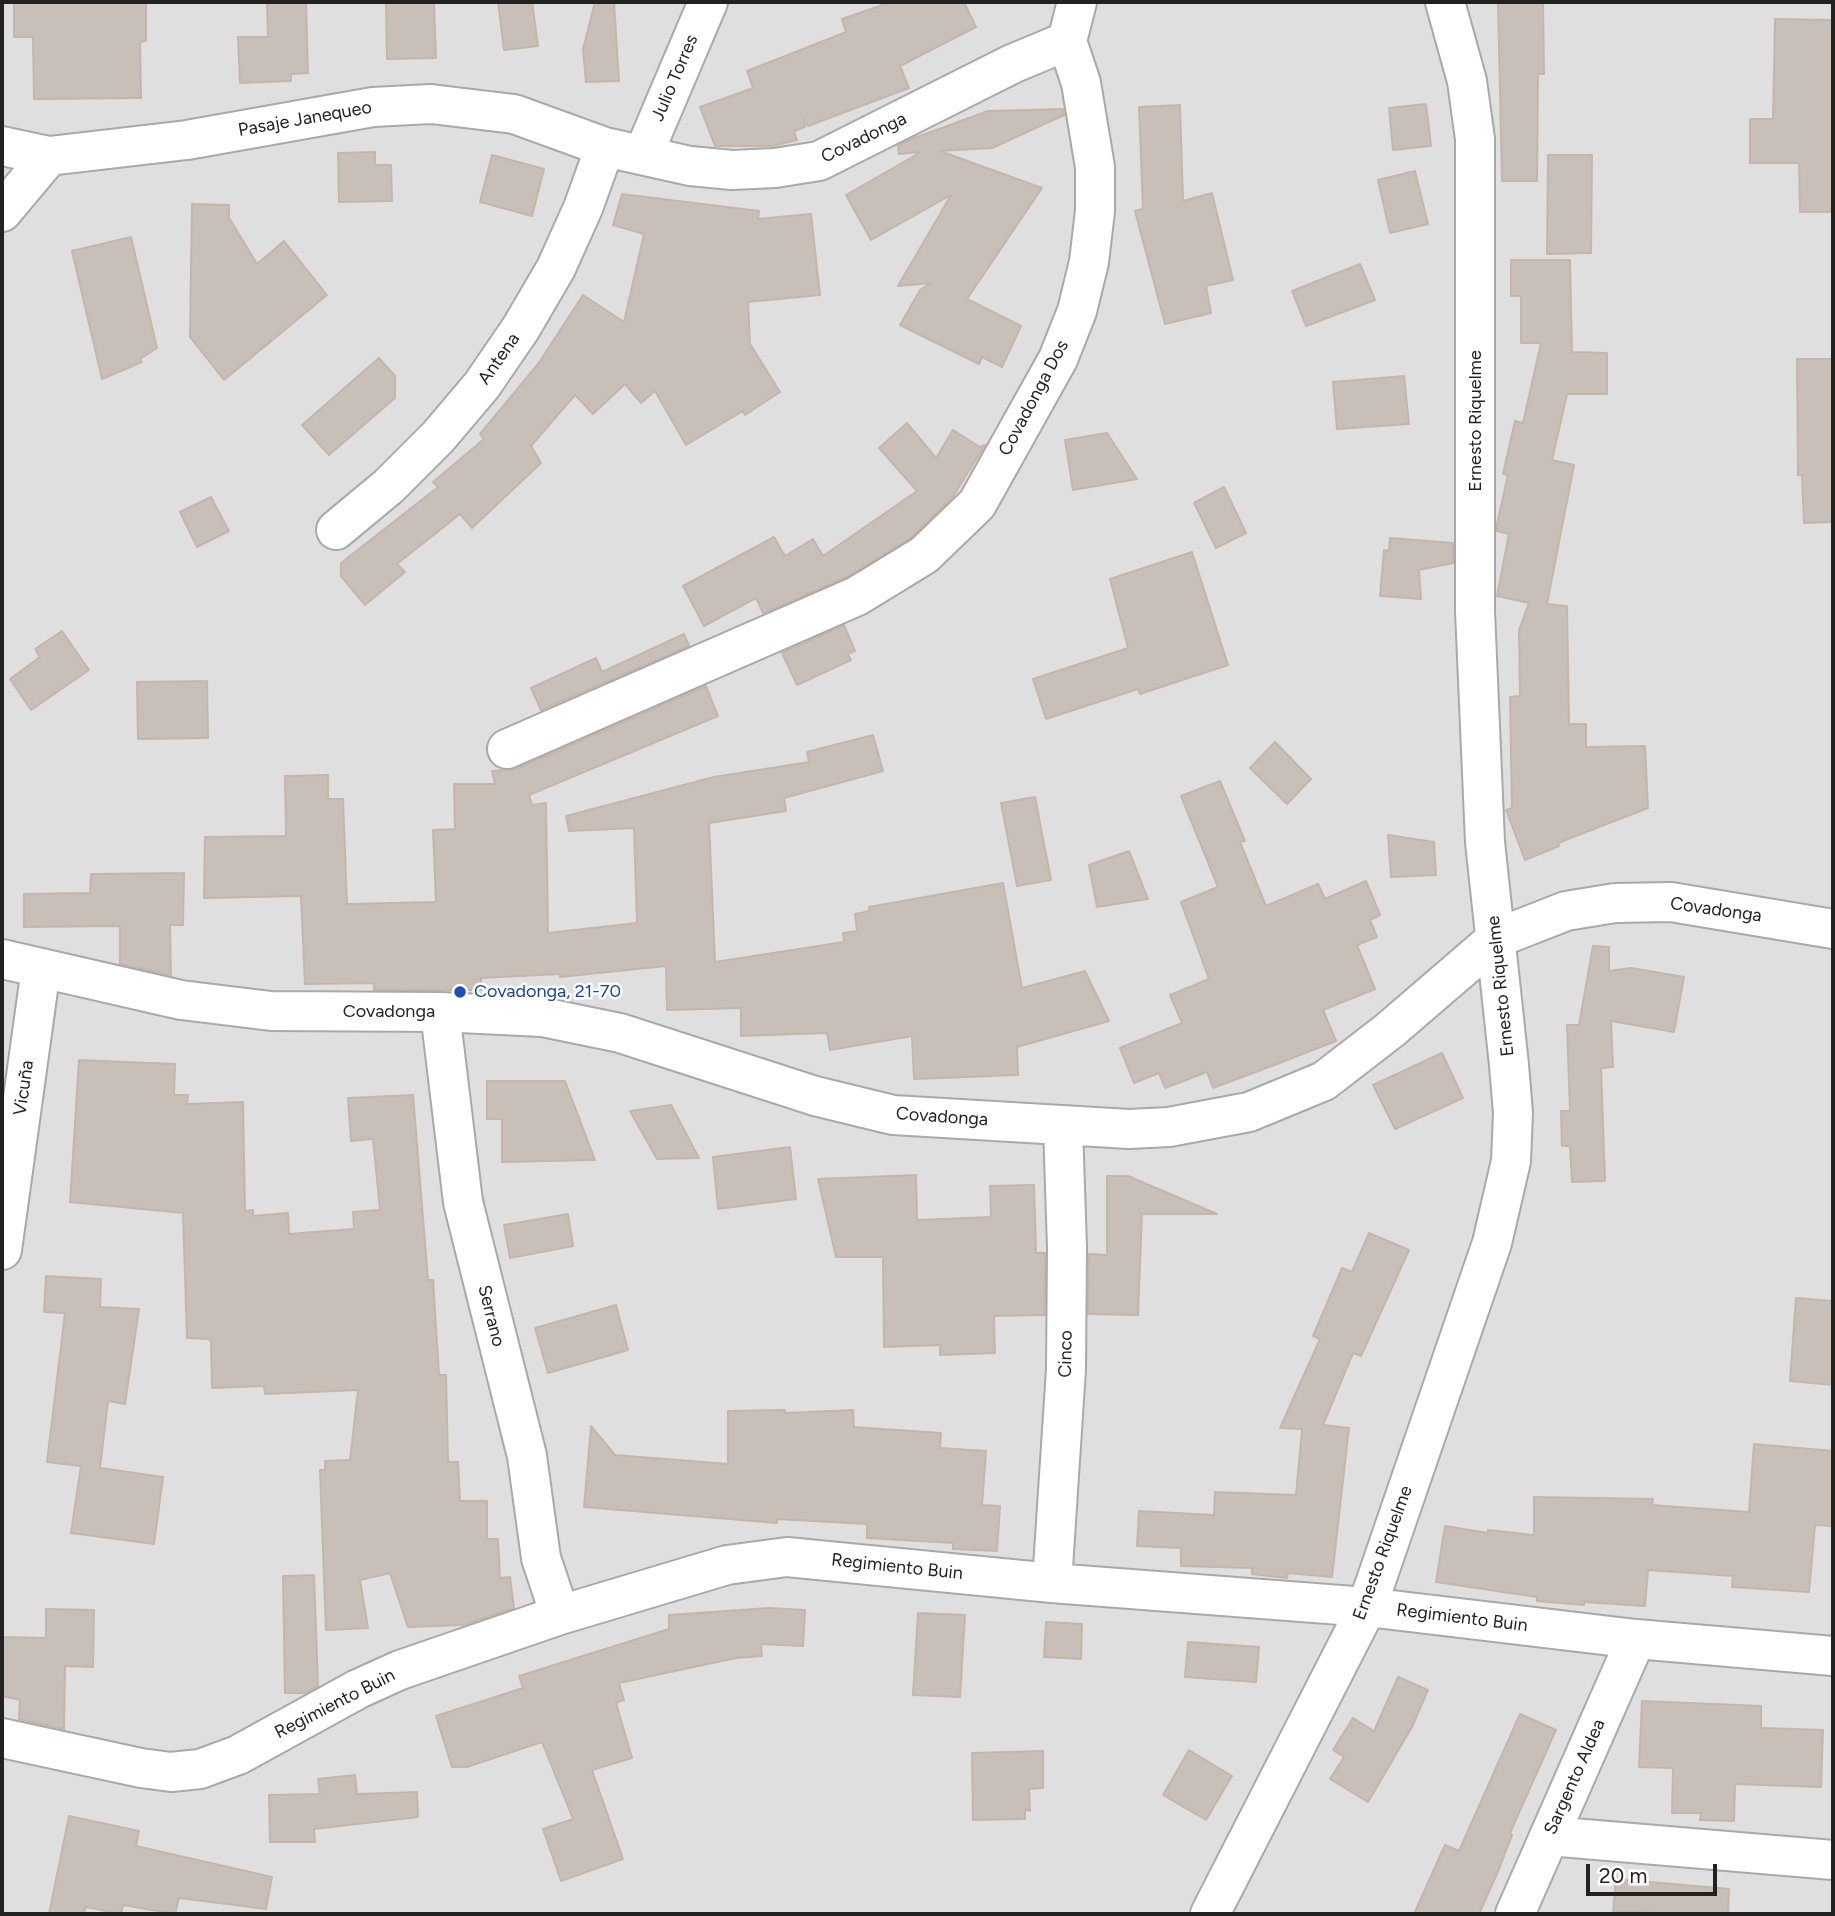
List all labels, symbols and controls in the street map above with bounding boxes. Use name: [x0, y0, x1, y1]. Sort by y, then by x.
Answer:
street label: Julio Torres: [647, 31, 703, 125]
street label: Pasaje Janequeo: [237, 97, 373, 141]
street label: Covadonga: [818, 108, 910, 168]
street label: Antena: [474, 329, 524, 389]
street label: Covadonga Dos: [994, 336, 1074, 460]
street label: Ernesto Riquelme: [1465, 350, 1487, 492]
street label: Covadonga: [1669, 893, 1763, 927]
street label: Ernesto Riquelme: [1483, 915, 1519, 1057]
place label: Covadonga, 21-70: [474, 981, 621, 1003]
marker: Covadonga, 21-70: [452, 984, 468, 1000]
street label: Covadonga: [343, 1001, 435, 1023]
street label: Vicuña: [9, 1059, 39, 1117]
street label: Covadonga: [895, 1103, 989, 1131]
street label: Serrano: [473, 1283, 509, 1349]
street label: Cinco: [1055, 1330, 1077, 1378]
street label: Ernesto Riquelme: [1349, 1483, 1417, 1623]
street label: Regimiento Buin: [830, 1549, 964, 1585]
street label: Regimiento Buin: [1395, 1599, 1529, 1637]
street label: Regimiento Buin: [271, 1664, 399, 1744]
street label: Sargento Aldea: [1540, 1716, 1610, 1838]
scale bar: [1590, 1850, 1721, 1894]
text: 20 m: [1599, 1863, 1647, 1888]

